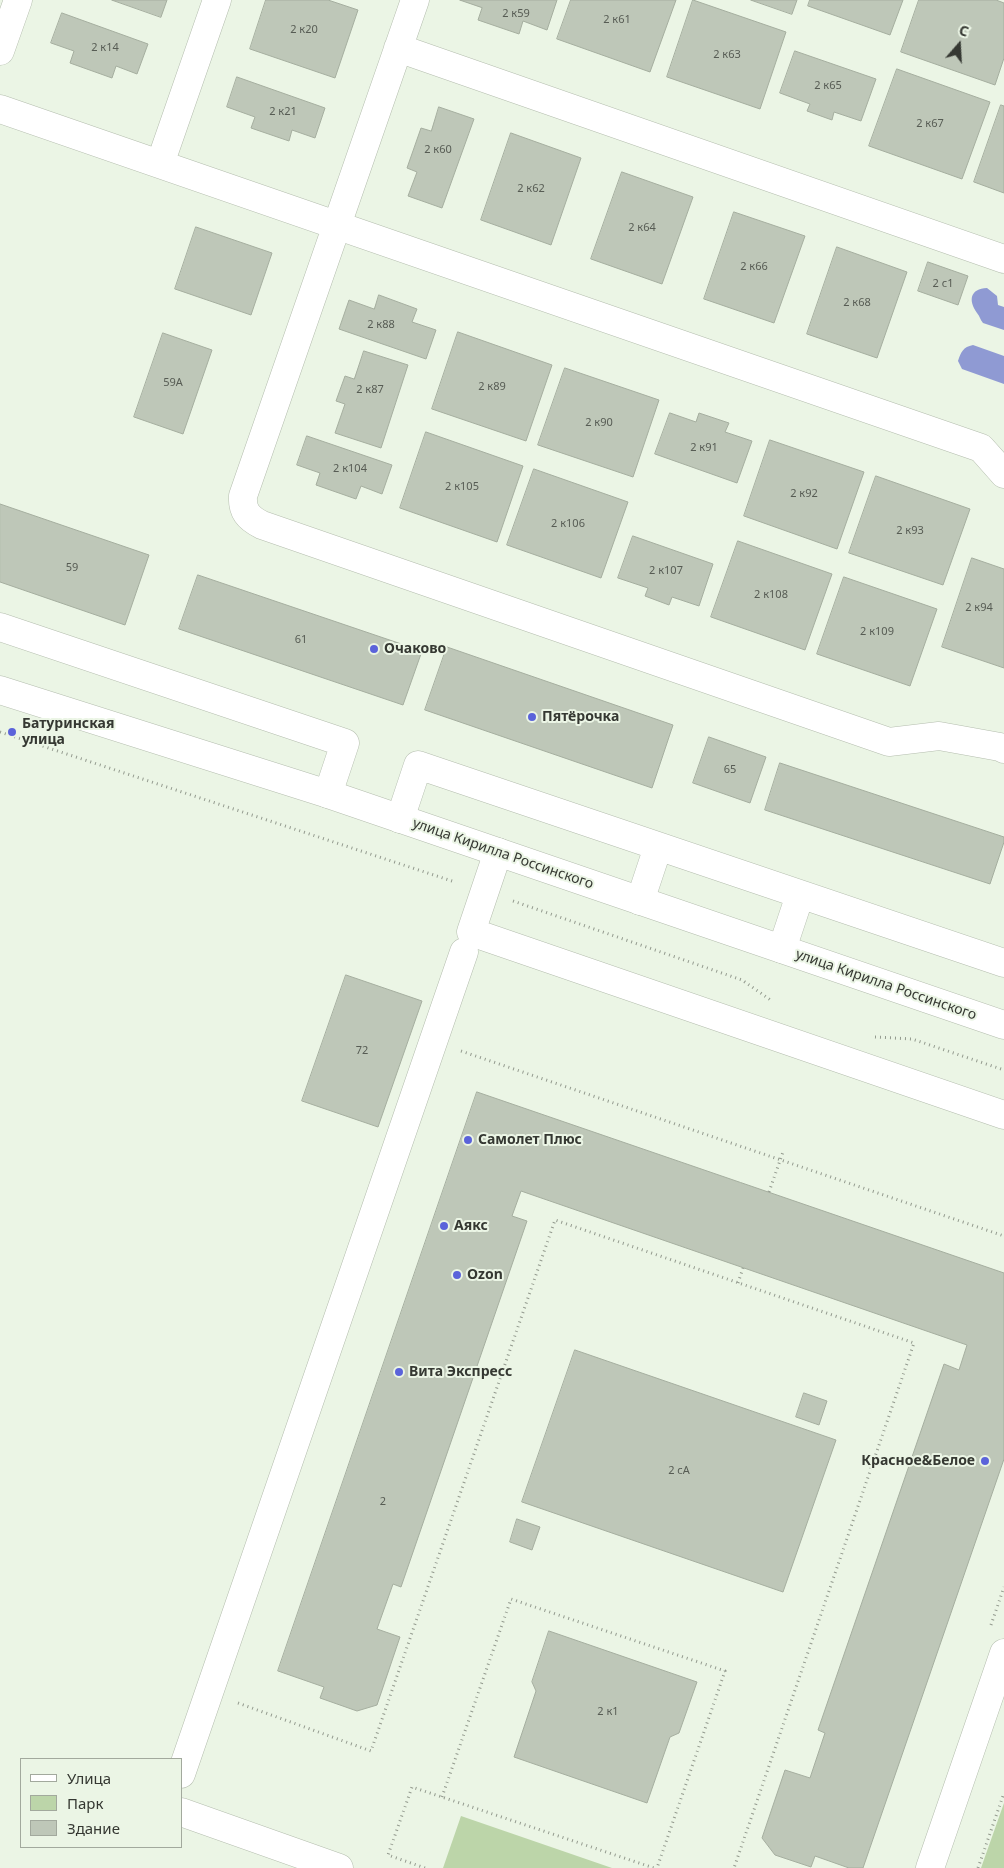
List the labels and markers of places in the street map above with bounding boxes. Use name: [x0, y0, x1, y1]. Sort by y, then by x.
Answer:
place label: Очаково: [384, 641, 446, 657]
marker: Очаково: [368, 643, 380, 655]
place label: Пятёрочка: [542, 709, 619, 725]
marker: Пятёрочка: [526, 711, 538, 723]
place label: Батуринская улица: [22, 716, 114, 749]
marker: Батуринская улица: [6, 726, 18, 738]
place label: Самолет Плюс: [478, 1132, 582, 1148]
marker: Самолет Плюс: [462, 1134, 474, 1146]
place label: Аякс: [454, 1218, 488, 1234]
marker: Аякс: [438, 1220, 450, 1232]
place label: Ozon: [467, 1267, 503, 1283]
marker: Ozon: [451, 1269, 463, 1281]
place label: Вита Экспресс: [409, 1364, 512, 1380]
marker: Вита Экспресс: [393, 1366, 405, 1378]
place label: Красное&Белое: [861, 1453, 975, 1469]
marker: Красное&Белое: [979, 1455, 991, 1467]

